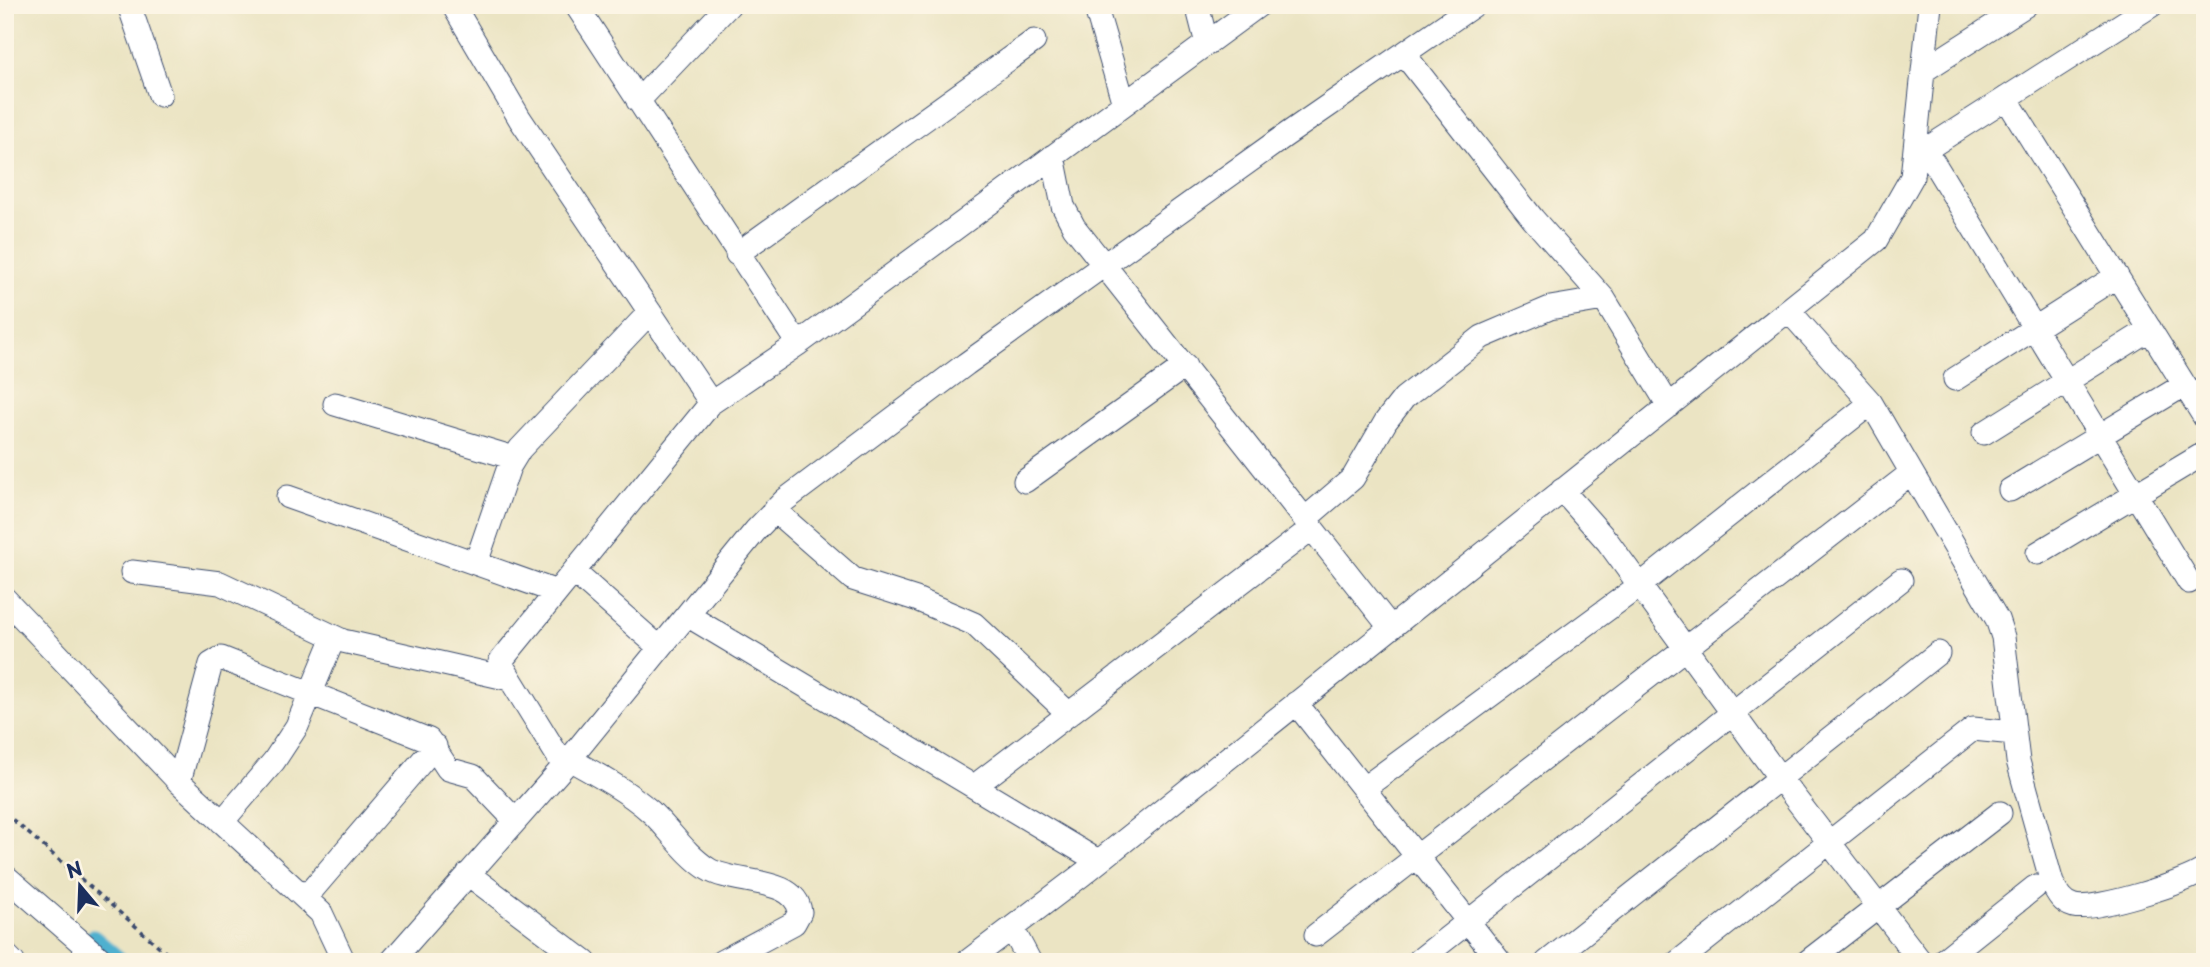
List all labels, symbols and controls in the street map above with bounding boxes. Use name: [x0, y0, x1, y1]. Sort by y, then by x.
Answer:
north arrow: [46, 852, 116, 922]
text: N: [62, 853, 86, 885]

